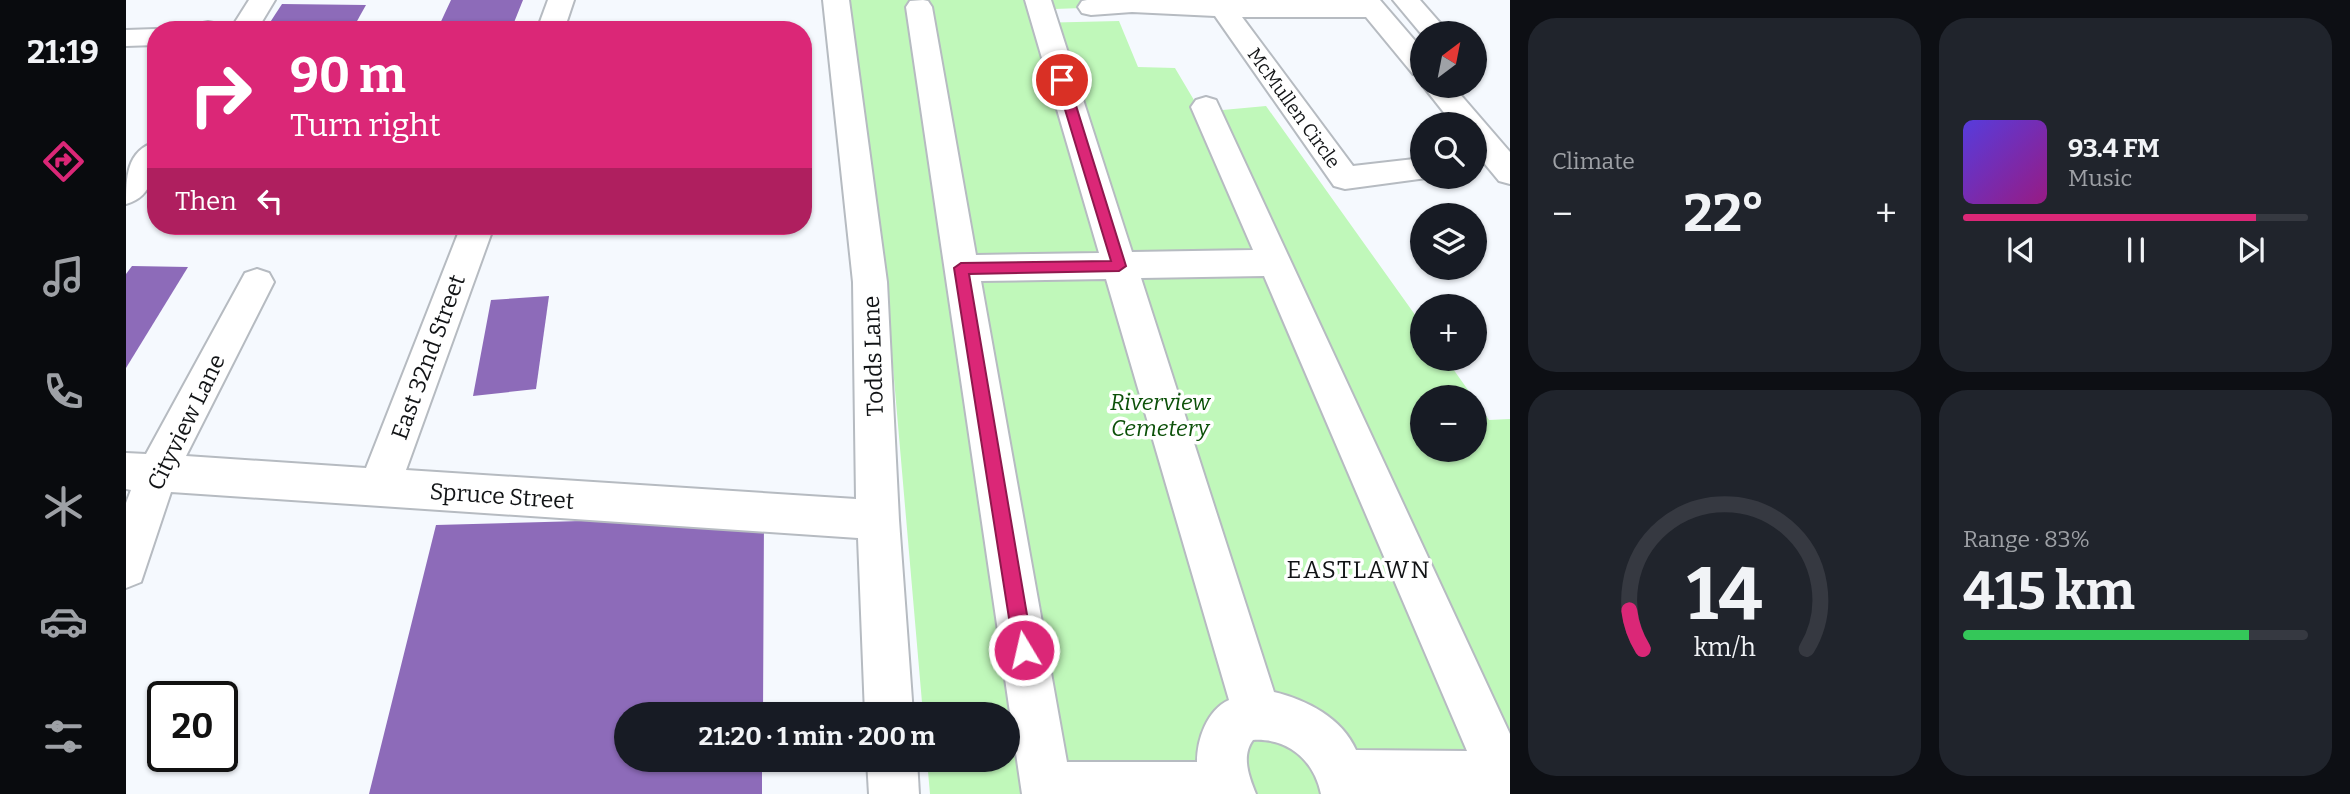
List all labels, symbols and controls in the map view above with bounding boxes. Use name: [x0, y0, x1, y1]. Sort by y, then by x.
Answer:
north arrow: [1410, 21, 1488, 98]
map controls: [1410, 21, 1487, 462]
text: 21:19: [27, 33, 99, 71]
street label: McMullen Circle: [1243, 43, 1345, 173]
text: 90 m: [290, 46, 406, 105]
icon: right: [175, 49, 266, 140]
pin: [1032, 50, 1092, 110]
icon: arrive: [1043, 61, 1081, 99]
text: Turn right: [290, 106, 441, 144]
button: search: [1410, 112, 1487, 189]
text: 93.4 FM: [2068, 133, 2160, 164]
icon: directions: [39, 137, 88, 186]
text: Climate: [1552, 147, 1635, 175]
text: Music: [2068, 164, 2132, 192]
icon: left: [251, 182, 289, 220]
text: 22°: [1683, 182, 1765, 245]
text: Then: [175, 186, 237, 217]
text: −: [1552, 191, 1573, 237]
text: +: [1875, 191, 1897, 237]
button: layers: [1410, 203, 1487, 280]
icon: previous: [2002, 231, 2040, 269]
icon: pause: [2117, 231, 2155, 269]
icon: next: [2232, 231, 2270, 269]
icon: music: [39, 252, 88, 301]
street label: East 32nd Street: [385, 271, 471, 443]
button: +: [1410, 294, 1487, 371]
street label: Todds Lane: [857, 295, 889, 417]
street label: Cityview Lane: [141, 349, 231, 495]
icon: phone: [39, 367, 88, 416]
button: −: [1410, 385, 1487, 462]
park label: Riverview Cemetery: [1110, 388, 1211, 442]
street label: Spruce Street: [429, 477, 575, 515]
icon: climate: [39, 482, 88, 531]
text: Range · 83%: [1963, 525, 2090, 553]
text: 14: [1687, 551, 1762, 638]
district label: EASTLAWN: [1287, 556, 1431, 584]
text: 415 km: [1963, 560, 2135, 623]
icon: car: [39, 597, 88, 646]
position arrow: [987, 613, 1061, 687]
text: km/h: [1694, 633, 1756, 663]
speed limit sign: 20: [147, 681, 238, 772]
icon: filters: [39, 712, 88, 761]
text: 21:20 · 1 min · 200 m: [699, 721, 935, 752]

